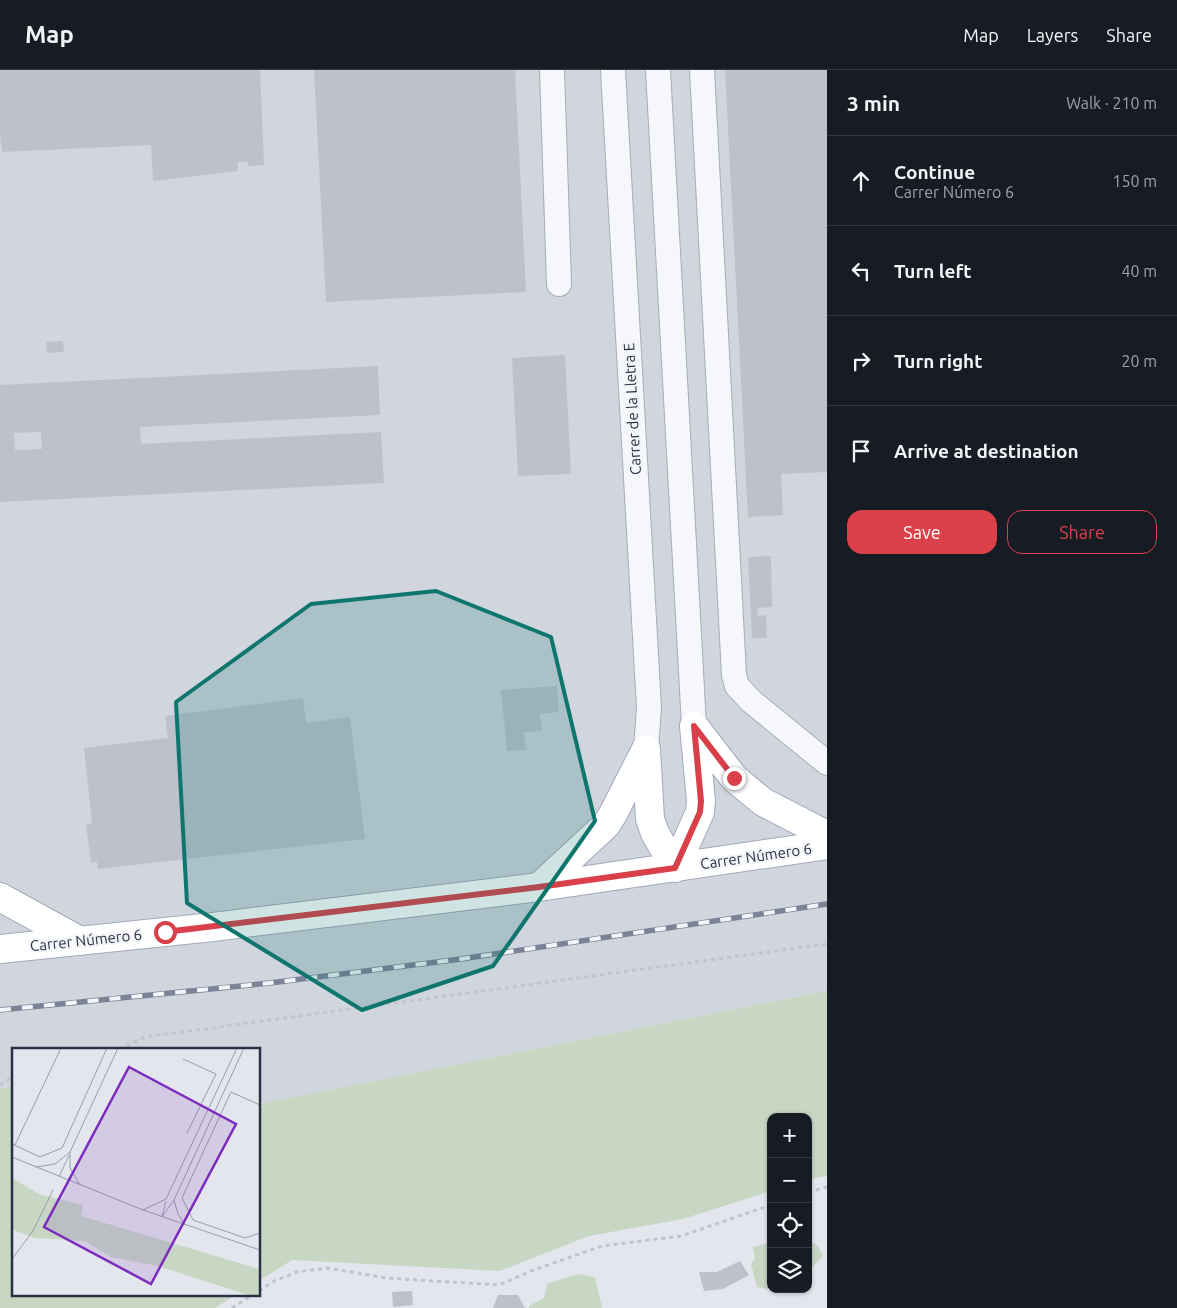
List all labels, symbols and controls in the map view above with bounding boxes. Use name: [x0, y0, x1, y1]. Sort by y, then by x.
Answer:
text: Map: [25, 21, 74, 48]
text: Map: [963, 25, 999, 45]
text: Layers: [1027, 25, 1078, 45]
text: Share: [1106, 25, 1152, 45]
text: 3 min: [847, 91, 900, 115]
text: Walk · 210 m: [1066, 94, 1157, 112]
text: Continue: [894, 161, 975, 183]
icon: ahead: [847, 167, 875, 195]
text: 150 m: [1112, 172, 1157, 190]
text: Carrer Número 6: [894, 183, 1014, 201]
icon: left: [847, 257, 875, 285]
text: Turn left: [894, 260, 972, 282]
text: 40 m: [1121, 262, 1157, 280]
street label: Carrer de la Lletra E: [620, 343, 644, 475]
icon: right: [847, 347, 875, 375]
text: Turn right: [894, 350, 982, 372]
text: 20 m: [1121, 352, 1157, 370]
icon: arrive: [847, 437, 875, 465]
text: Arrive at destination: [894, 440, 1079, 462]
button: Save: [847, 510, 997, 554]
button: Share: [1007, 510, 1157, 554]
route end: [723, 767, 746, 790]
street label: Carrer Número 6: [699, 840, 813, 872]
route start: [154, 921, 177, 944]
street label: Carrer Número 6: [29, 926, 143, 954]
inset map: [12, 1048, 260, 1296]
map controls: [767, 1113, 812, 1293]
button: +: [767, 1113, 812, 1158]
button: −: [767, 1158, 812, 1203]
button: locate: [767, 1203, 812, 1248]
button: layers: [767, 1248, 812, 1293]

